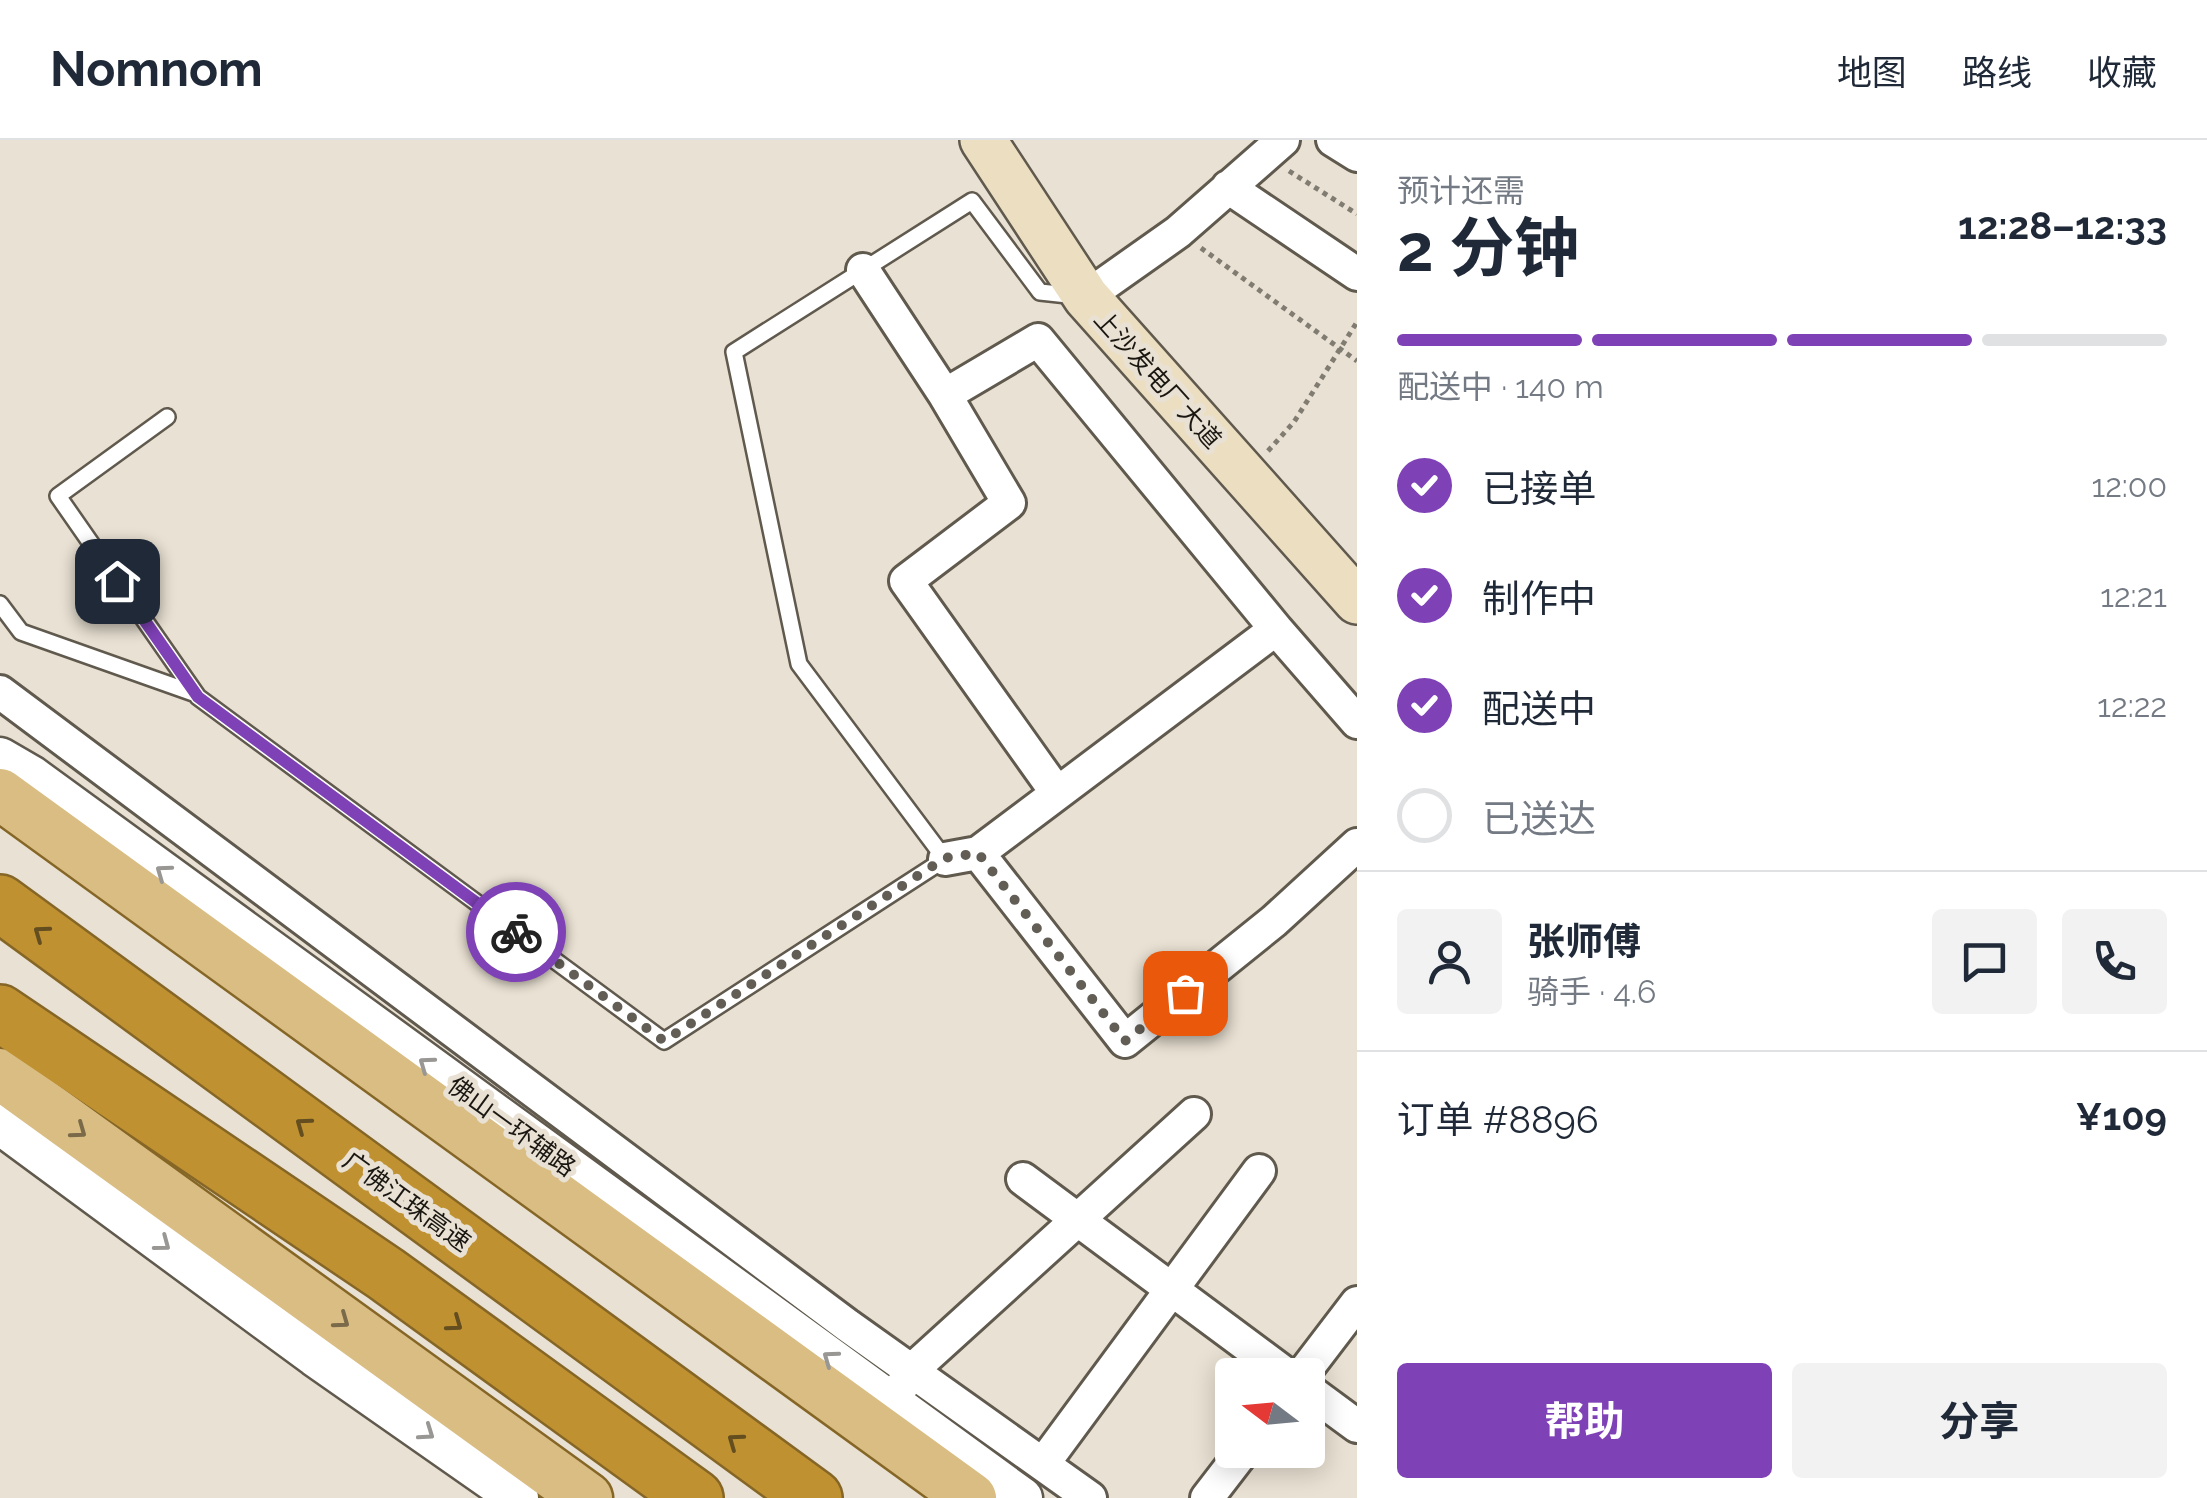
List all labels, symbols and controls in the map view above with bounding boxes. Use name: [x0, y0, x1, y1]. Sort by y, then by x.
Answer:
text: Nomnom: [50, 41, 263, 97]
text: 地图: [1837, 52, 1907, 93]
text: 路线: [1962, 52, 2032, 93]
text: 收藏: [2087, 52, 2157, 93]
text: 预计还需: [1397, 172, 1525, 209]
text: 12:28–12:33: [1958, 203, 2167, 248]
text: 2 分钟: [1397, 210, 1579, 286]
street label: 上沙发电厂大道: [1088, 304, 1228, 454]
text: 配送中 · 140 m: [1397, 368, 1604, 405]
icon: check: [1397, 458, 1452, 513]
text: 已接单: [1482, 466, 1596, 511]
text: 12:00: [2091, 467, 2167, 504]
pin: [75, 539, 160, 624]
icon: home: [90, 554, 145, 609]
icon: check: [1397, 568, 1452, 623]
text: 制作中: [1482, 576, 1596, 621]
text: 12:21: [2100, 577, 2167, 614]
icon: check: [1397, 678, 1452, 733]
text: 配送中: [1482, 686, 1596, 731]
text: 12:22: [2097, 687, 2167, 724]
text: 已送达: [1482, 796, 1596, 841]
one-way arrow: [156, 867, 174, 884]
courier: [466, 882, 566, 982]
icon: bike: [489, 905, 544, 960]
button: person: [1397, 909, 1502, 1014]
button: chat: [1932, 909, 2037, 1014]
button: phone: [2062, 909, 2167, 1014]
text: 张师傅: [1527, 919, 1641, 964]
one-way arrow: [34, 928, 52, 945]
pin: [1143, 951, 1228, 1036]
icon: bag: [1158, 966, 1213, 1021]
text: 骑手 · 4.6: [1527, 973, 1656, 1010]
one-way arrow: [419, 1058, 437, 1075]
street label: 佛山一环辅路: [443, 1070, 581, 1182]
text: ¥109: [2075, 1094, 2167, 1139]
text: 订单 #8896: [1397, 1097, 1599, 1142]
one-way arrow: [68, 1119, 86, 1137]
one-way arrow: [296, 1120, 314, 1137]
street label: 广佛江珠高速: [338, 1145, 476, 1257]
one-way arrow: [152, 1232, 170, 1249]
one-way arrow: [331, 1309, 350, 1327]
one-way arrow: [444, 1312, 463, 1331]
one-way arrow: [823, 1352, 842, 1370]
north arrow: [1215, 1358, 1325, 1468]
map controls: [1215, 1358, 1325, 1468]
button: 帮助: [1397, 1363, 1772, 1478]
button: 分享: [1792, 1363, 2167, 1478]
one-way arrow: [416, 1421, 434, 1439]
one-way arrow: [728, 1435, 747, 1453]

